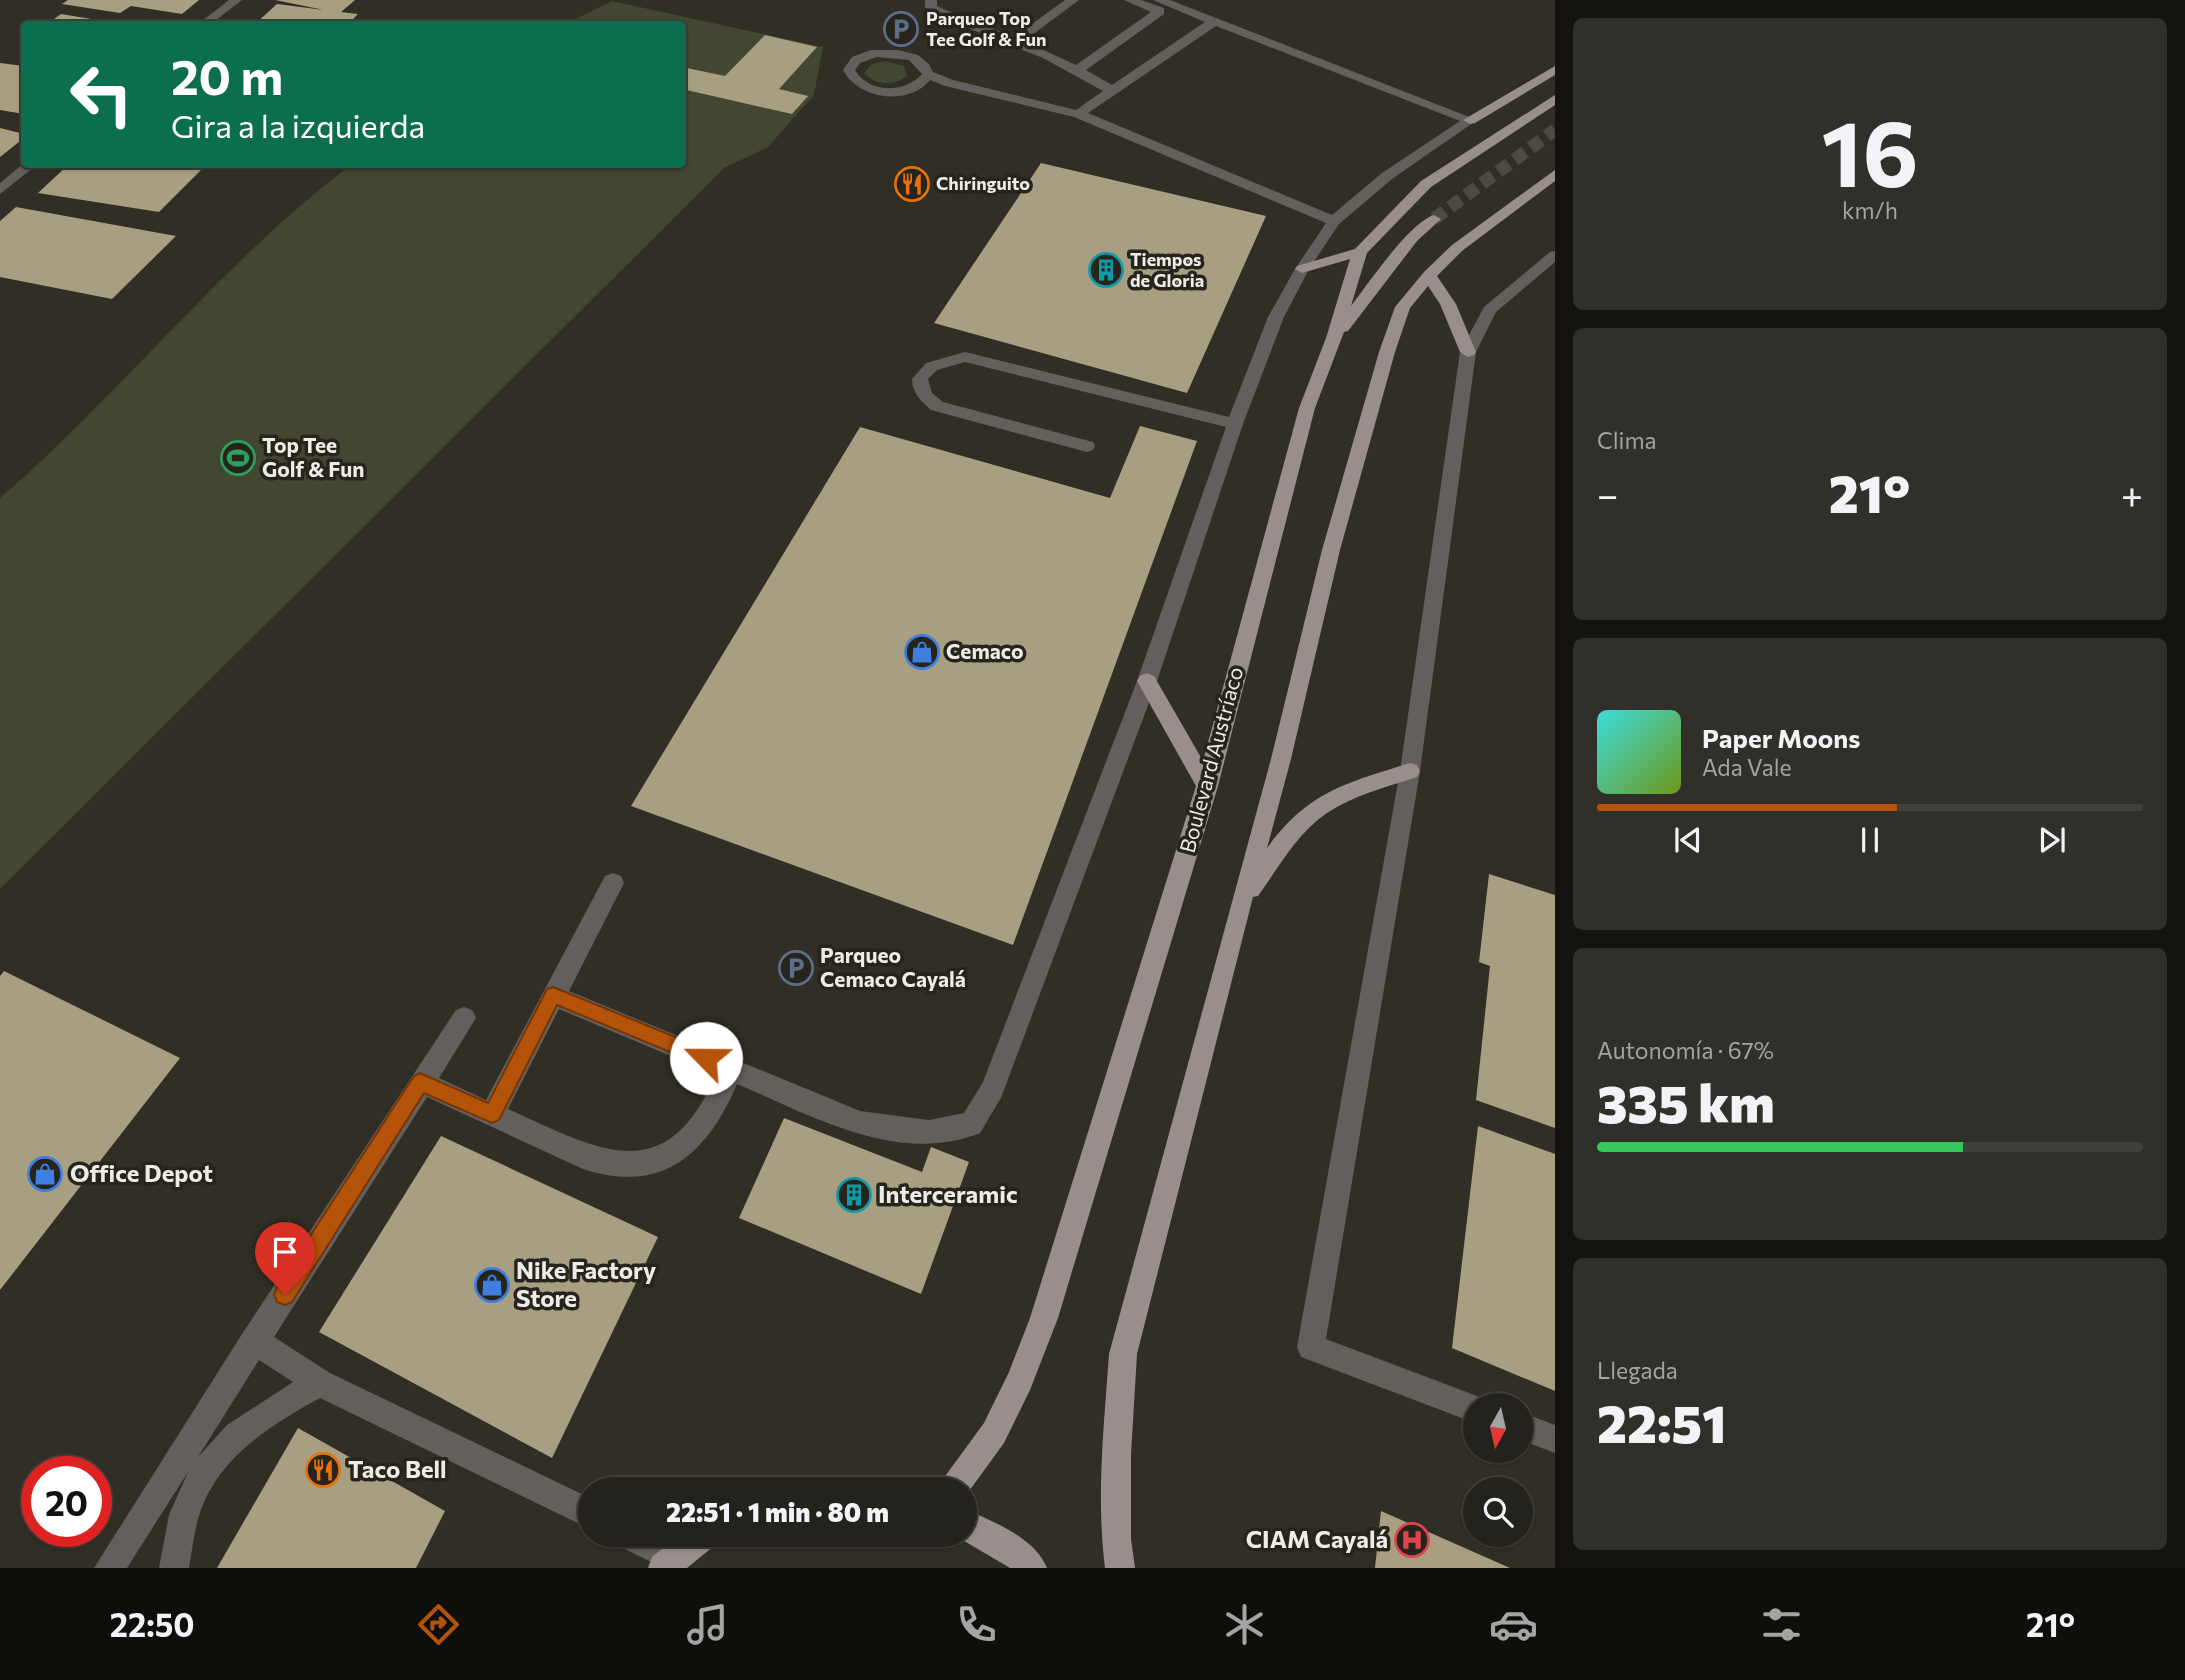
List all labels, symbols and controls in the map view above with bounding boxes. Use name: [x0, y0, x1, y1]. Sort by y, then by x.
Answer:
place label: Parqueo Top Tee Golf & Fun: [926, 7, 1046, 50]
parking icon: Parqueo Top Tee Golf & Fun: [882, 10, 920, 48]
text: 20 m: [171, 45, 283, 105]
icon: left: [56, 49, 147, 140]
text: 16: [1821, 94, 1919, 206]
text: Gira a la izquierda: [171, 105, 425, 145]
restaurant icon: Chiringuito: [893, 165, 931, 203]
place label: Chiringuito: [936, 172, 1030, 194]
text: km/h: [1842, 196, 1898, 224]
place label: Tiempos de Gloria: [1130, 248, 1204, 291]
building icon: Tiempos de Gloria: [1087, 251, 1125, 289]
text: Clima: [1597, 426, 1657, 454]
place label: Top Tee Golf & Fun: [262, 432, 364, 481]
sports icon: Top Tee Golf & Fun: [219, 439, 257, 477]
text: 21°: [1829, 460, 1910, 524]
text: −: [1597, 470, 1619, 517]
text: +: [2121, 470, 2143, 517]
shop icon: Cemaco: [903, 633, 941, 671]
place label: Cemaco: [946, 638, 1024, 663]
street label: Boulevard Austríaco: [1174, 664, 1247, 855]
text: Paper Moons: [1702, 722, 1860, 753]
text: Ada Vale: [1702, 753, 1792, 781]
icon: previous: [1669, 821, 1707, 859]
icon: pause: [1851, 821, 1889, 859]
icon: next: [2033, 821, 2071, 859]
place label: Parqueo Cemaco Cayalá: [820, 942, 966, 991]
parking icon: Parqueo Cemaco Cayalá: [777, 949, 815, 987]
position arrow: [669, 1021, 743, 1095]
text: Autonomía · 67%: [1597, 1036, 1774, 1064]
text: 335 km: [1597, 1070, 1775, 1134]
shop icon: Office Depot: [26, 1155, 64, 1193]
place label: Office Depot: [70, 1158, 213, 1187]
building icon: Interceramic: [835, 1176, 873, 1214]
place label: Interceramic: [878, 1179, 1018, 1208]
pin: [255, 1222, 315, 1294]
icon: arrive: [266, 1233, 304, 1271]
place label: Nike Factory Store: [516, 1255, 656, 1312]
shop icon: Nike Factory Store: [473, 1266, 511, 1304]
text: Llegada: [1597, 1356, 1678, 1384]
text: 22:51: [1597, 1390, 1726, 1454]
north arrow: [1463, 1393, 1533, 1463]
map controls: [1463, 1393, 1533, 1547]
restaurant icon: Taco Bell: [304, 1451, 342, 1489]
place label: Taco Bell: [348, 1454, 447, 1483]
speed limit sign: 20: [21, 1456, 112, 1547]
button: search: [1463, 1477, 1533, 1547]
text: 22:51 · 1 min · 80 m: [666, 1496, 889, 1527]
hospital icon: CIAM Cayalá: [1393, 1521, 1431, 1559]
place label: CIAM Cayalá: [1246, 1524, 1388, 1553]
icon: directions: [414, 1600, 463, 1649]
icon: music: [683, 1600, 732, 1649]
icon: phone: [952, 1600, 1001, 1649]
icon: climate: [1220, 1600, 1269, 1649]
icon: car: [1489, 1600, 1538, 1649]
icon: filters: [1757, 1600, 1806, 1649]
text: 22:50: [110, 1604, 195, 1644]
text: 21°: [2026, 1604, 2075, 1644]

